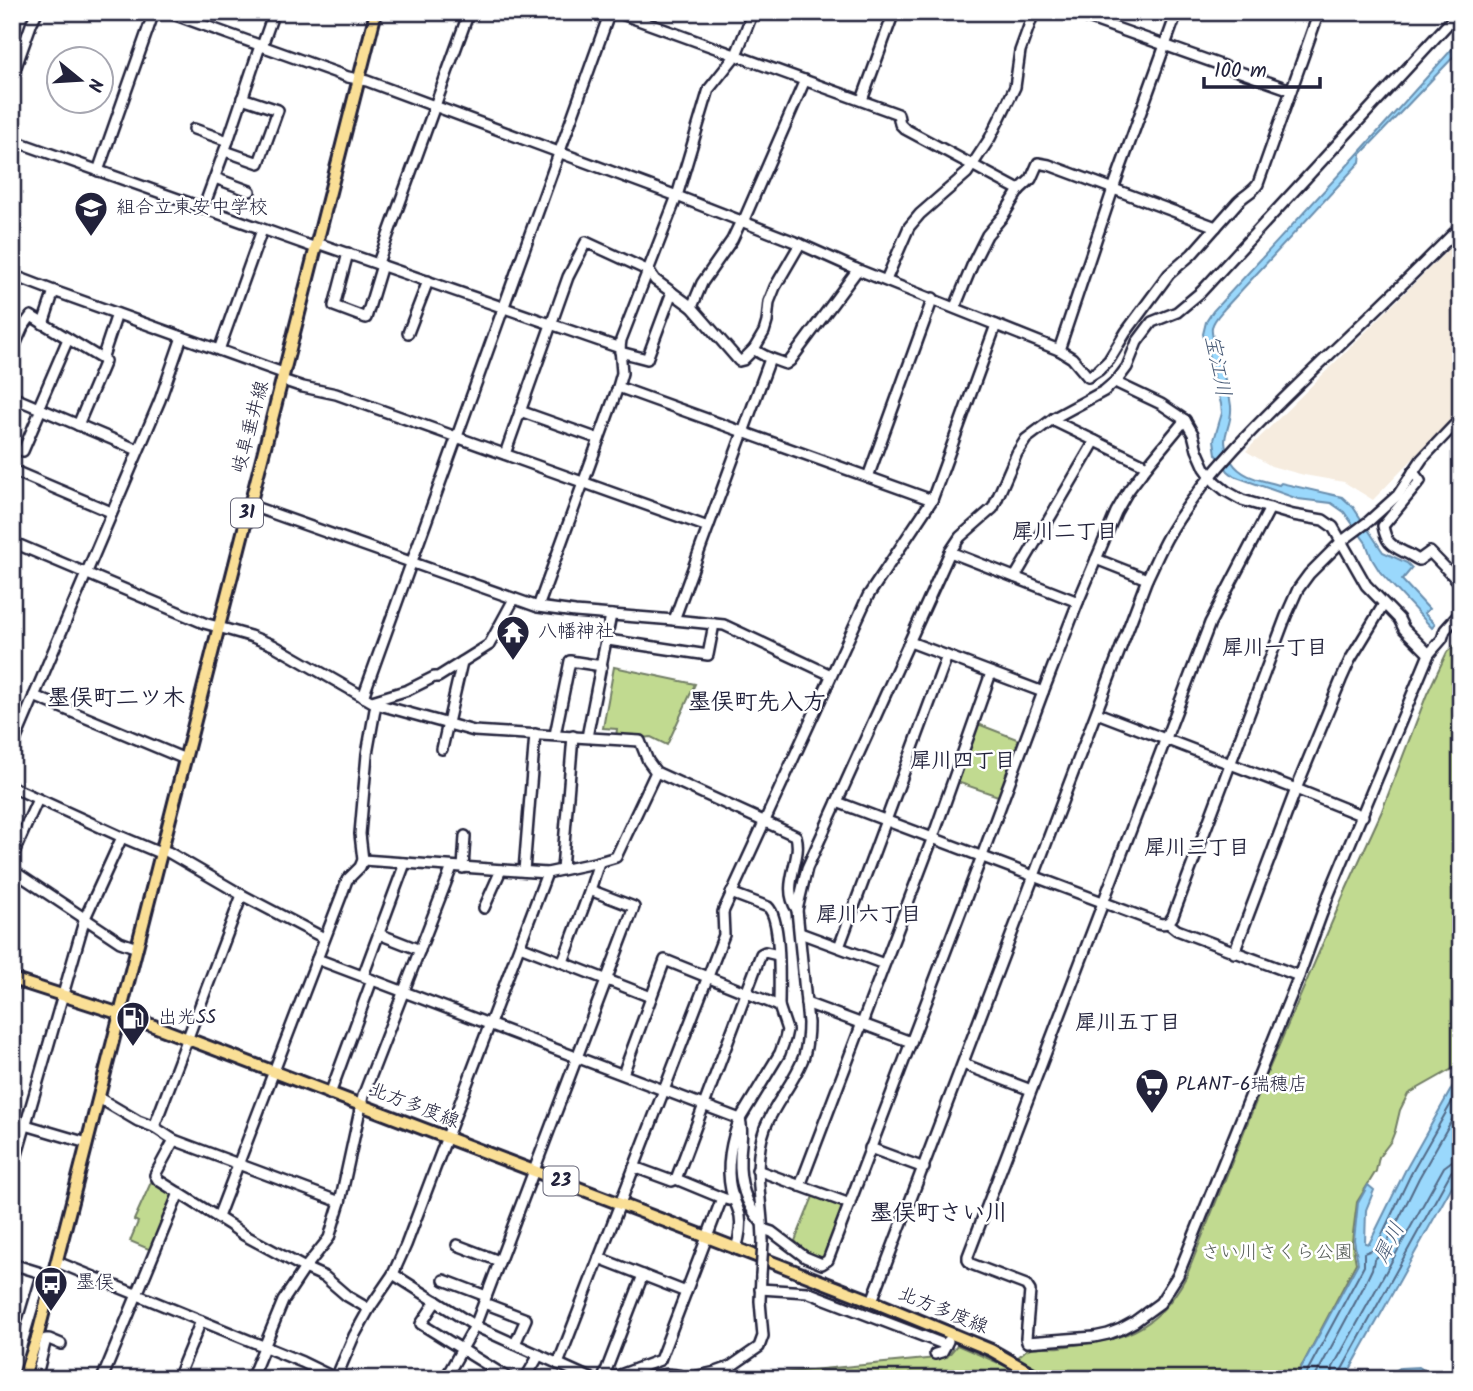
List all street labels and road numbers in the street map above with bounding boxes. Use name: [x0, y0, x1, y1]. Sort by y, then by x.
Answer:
street label: 岐阜垂井線: [224, 377, 278, 477]
road number: 31: [231, 499, 263, 528]
street label: 北方多度線: [364, 1075, 464, 1137]
road number: 23: [544, 1166, 578, 1196]
street label: 北方多度線: [893, 1279, 993, 1343]

